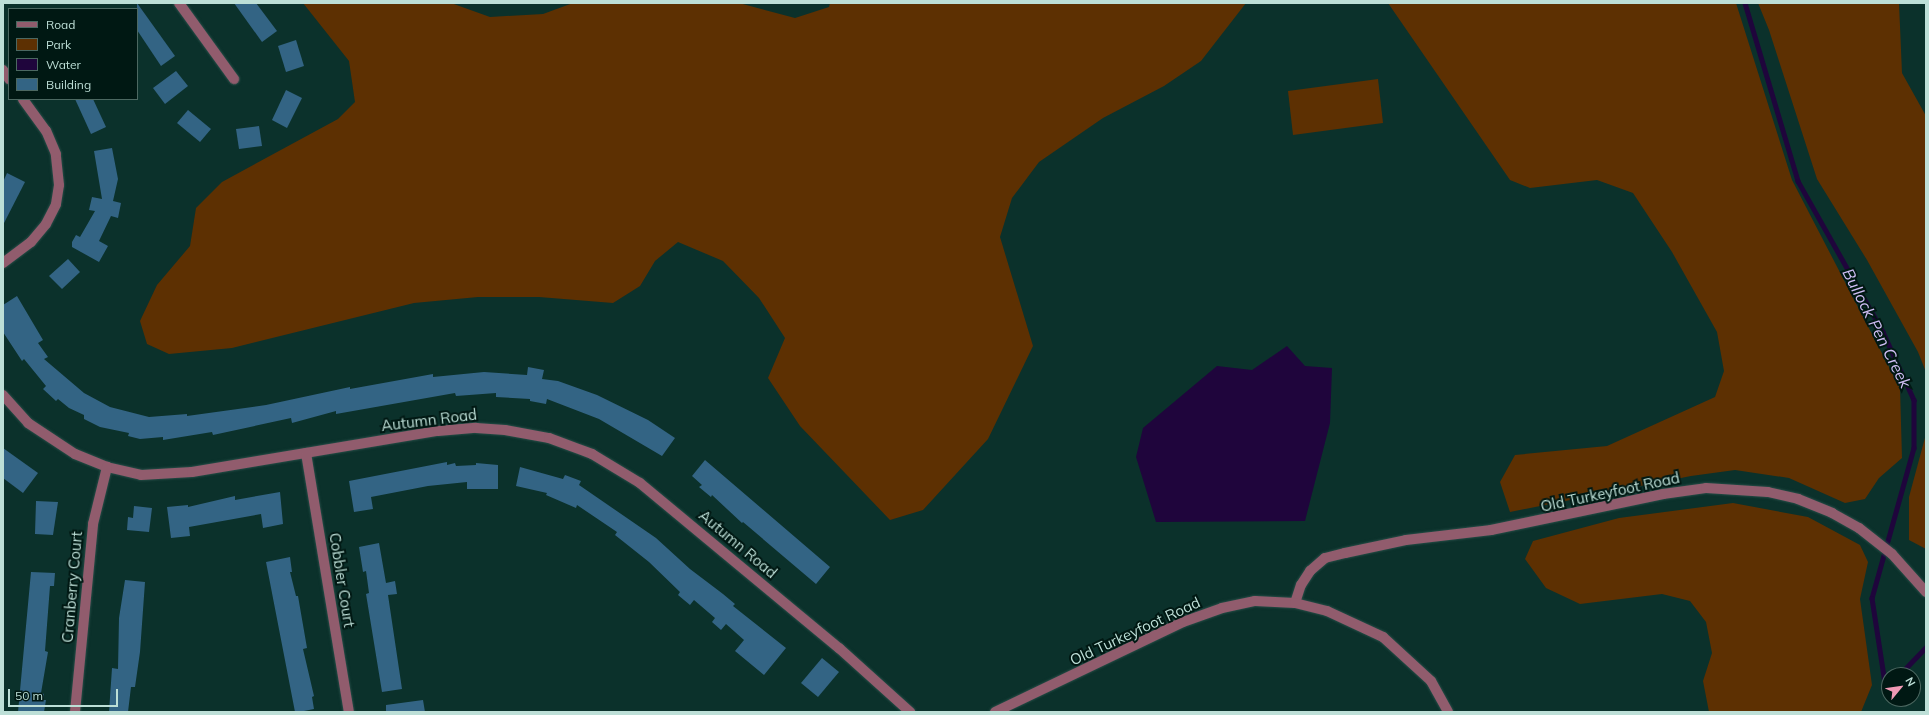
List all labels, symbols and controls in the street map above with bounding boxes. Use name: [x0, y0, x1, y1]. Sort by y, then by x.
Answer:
legend: [8, 8, 138, 100]
text: Road: [46, 17, 75, 32]
text: Park: [46, 37, 71, 52]
text: Water: [46, 57, 81, 72]
text: Building: [46, 77, 91, 92]
water label: Bullock Pen Creek: [1839, 265, 1915, 391]
street label: Autumn Road: [380, 405, 478, 435]
street label: Old Turkeyfoot Road: [1539, 468, 1681, 516]
street label: Autumn Road: [695, 506, 781, 582]
street label: Cranberry Court: [58, 531, 86, 643]
street label: Cobbler Court: [326, 531, 358, 629]
street label: Old Turkeyfoot Road: [1067, 593, 1203, 669]
north arrow: [1881, 667, 1921, 707]
text: N: [1902, 675, 1919, 689]
scale bar: [10, 681, 120, 707]
text: 50 m: [15, 688, 43, 703]

